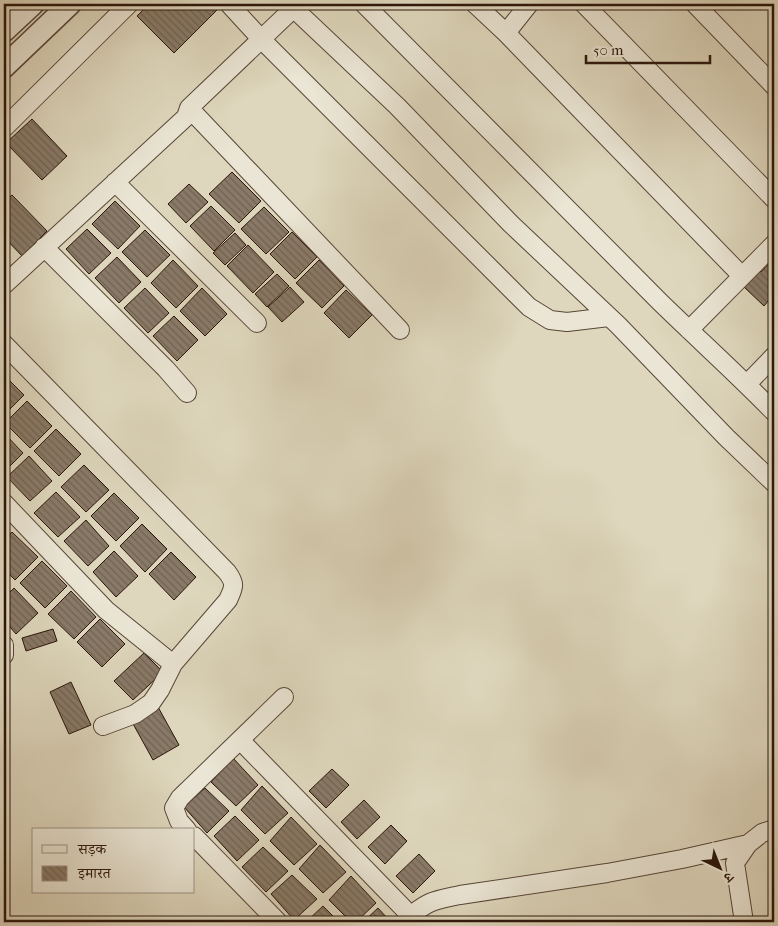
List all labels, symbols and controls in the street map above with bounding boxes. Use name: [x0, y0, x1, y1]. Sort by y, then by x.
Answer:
scale bar: [586, 32, 709, 64]
text: 50 m: [593, 41, 624, 59]
legend: [32, 828, 195, 894]
text: सड़क: [77, 840, 107, 858]
north arrow: [696, 844, 746, 894]
text: इमारत: [77, 864, 112, 882]
text: उ: [719, 868, 738, 886]

